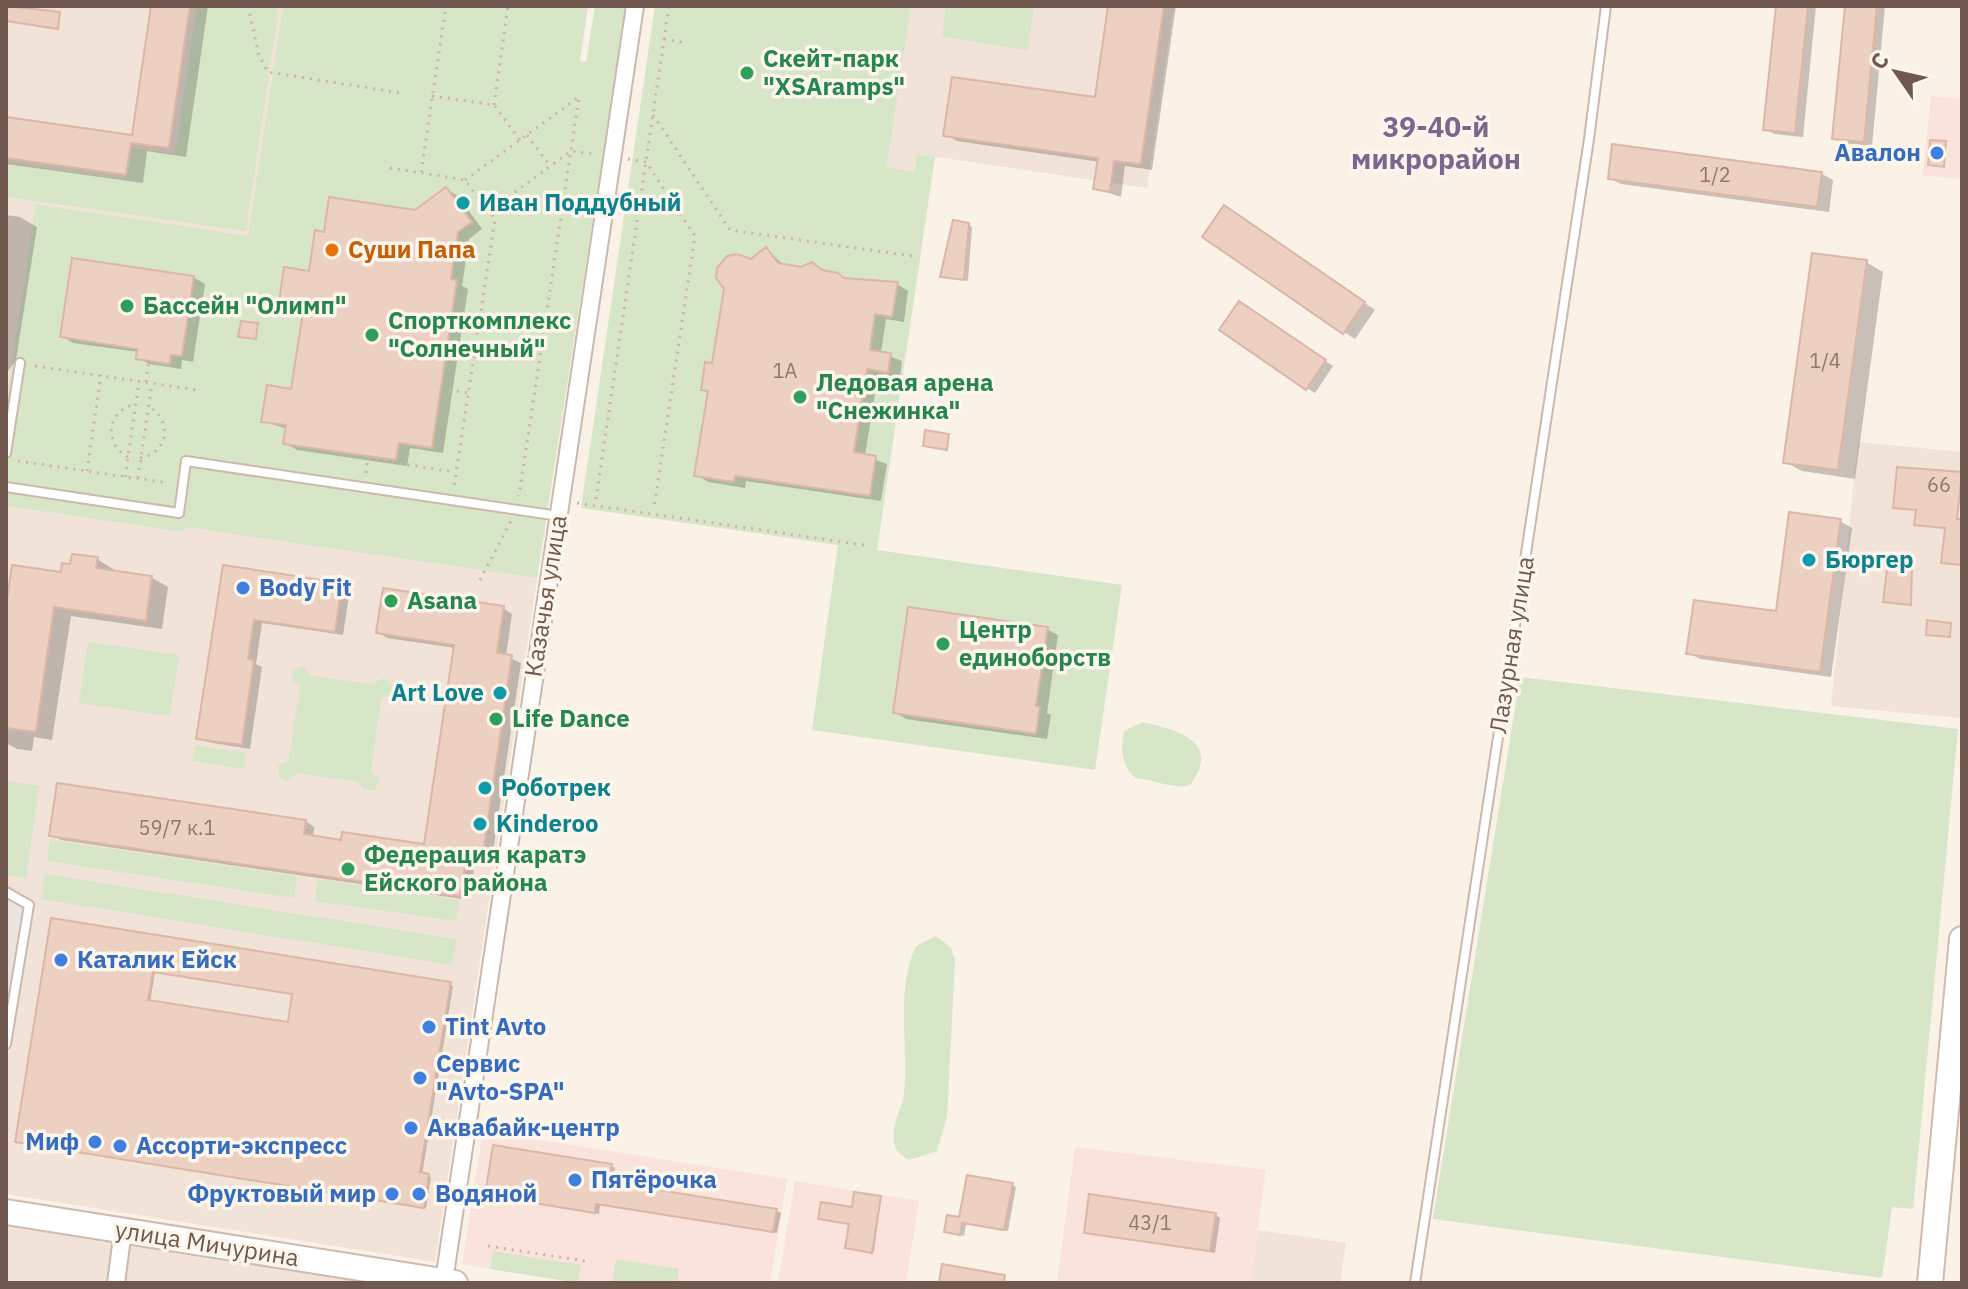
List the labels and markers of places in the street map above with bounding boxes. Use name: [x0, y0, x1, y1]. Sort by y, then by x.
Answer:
place label: Скейт-парк "XSAramps": [763, 42, 905, 102]
marker: Скейт-парк "XSAramps": [738, 64, 756, 82]
place label: Авалон: [1834, 136, 1921, 168]
marker: Авалон: [1928, 144, 1946, 162]
place label: Иван Поддубный: [479, 186, 682, 218]
marker: Иван Поддубный: [454, 194, 472, 212]
place label: Суши Папа: [348, 233, 476, 265]
marker: Суши Папа: [323, 241, 341, 259]
place label: Бассейн "Олимп": [143, 289, 347, 321]
marker: Бассейн "Олимп": [118, 297, 136, 315]
place label: Спорткомплекс "Солнечный": [388, 304, 571, 364]
marker: Спорткомплекс "Солнечный": [363, 326, 381, 344]
place label: Ледовая арена "Снежинка": [816, 366, 994, 426]
marker: Ледовая арена "Снежинка": [791, 388, 809, 406]
place label: Бюргер: [1825, 543, 1914, 575]
marker: Бюргер: [1800, 551, 1818, 569]
place label: Body Fit: [259, 571, 352, 603]
marker: Body Fit: [234, 579, 252, 597]
place label: Asana: [407, 584, 477, 616]
marker: Asana: [382, 592, 400, 610]
place label: Центр единоборств: [959, 613, 1111, 673]
marker: Центр единоборств: [934, 635, 952, 653]
place label: Art Love: [391, 676, 484, 708]
marker: Art Love: [491, 684, 509, 702]
place label: Life Dance: [512, 702, 630, 734]
marker: Life Dance: [487, 710, 505, 728]
place label: Роботрек: [501, 771, 611, 803]
marker: Роботрек: [476, 779, 494, 797]
place label: Kinderoo: [496, 807, 599, 839]
marker: Kinderoo: [471, 815, 489, 833]
place label: Федерация каратэ Ейского района: [364, 838, 586, 898]
marker: Федерация каратэ Ейского района: [339, 860, 357, 878]
place label: Каталик Ейск: [77, 943, 237, 975]
marker: Каталик Ейск: [52, 951, 70, 969]
place label: Tint Avto: [445, 1010, 546, 1042]
marker: Tint Avto: [420, 1018, 438, 1036]
place label: Сервис "Avto-SPA": [436, 1047, 565, 1107]
marker: Сервис "Avto-SPA": [411, 1069, 429, 1087]
place label: Аквабайк-центр: [427, 1111, 620, 1143]
marker: Аквабайк-центр: [402, 1119, 420, 1137]
place label: Миф: [25, 1125, 79, 1157]
place label: Ассорти-экспресс: [136, 1129, 347, 1161]
marker: Миф: [86, 1133, 104, 1151]
marker: Ассорти-экспресс: [111, 1137, 129, 1155]
place label: Пятёрочка: [591, 1163, 717, 1195]
marker: Пятёрочка: [566, 1171, 584, 1189]
place label: Фруктовый мир: [187, 1177, 376, 1209]
place label: Водяной: [435, 1177, 537, 1209]
marker: Фруктовый мир: [383, 1185, 401, 1203]
marker: Водяной: [410, 1185, 428, 1203]

